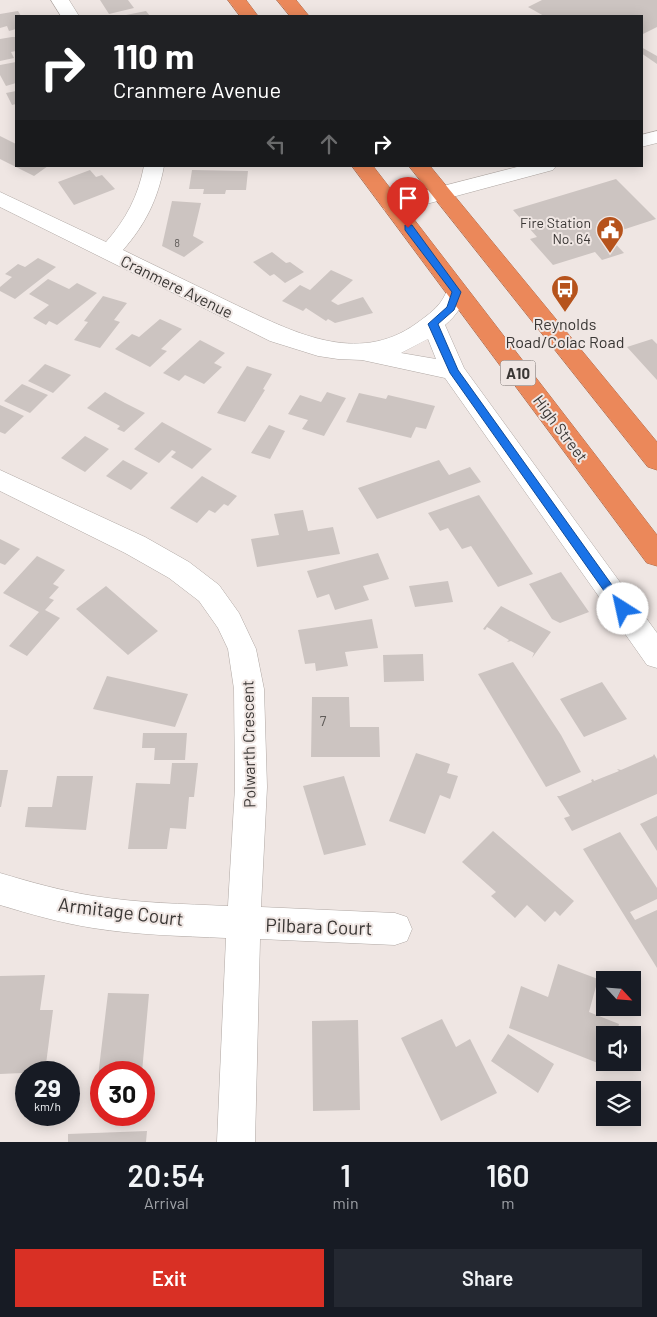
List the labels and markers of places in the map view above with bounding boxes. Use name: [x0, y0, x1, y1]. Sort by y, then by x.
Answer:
pin: [387, 177, 429, 228]
place label: Fire Station No. 64: [520, 214, 591, 247]
public building icon: Fire Station No. 64: [595, 215, 625, 254]
bus stop icon: Reynolds Road/Colac Road: [550, 274, 580, 313]
place label: Reynolds Road/Colac Road: [506, 314, 624, 351]

